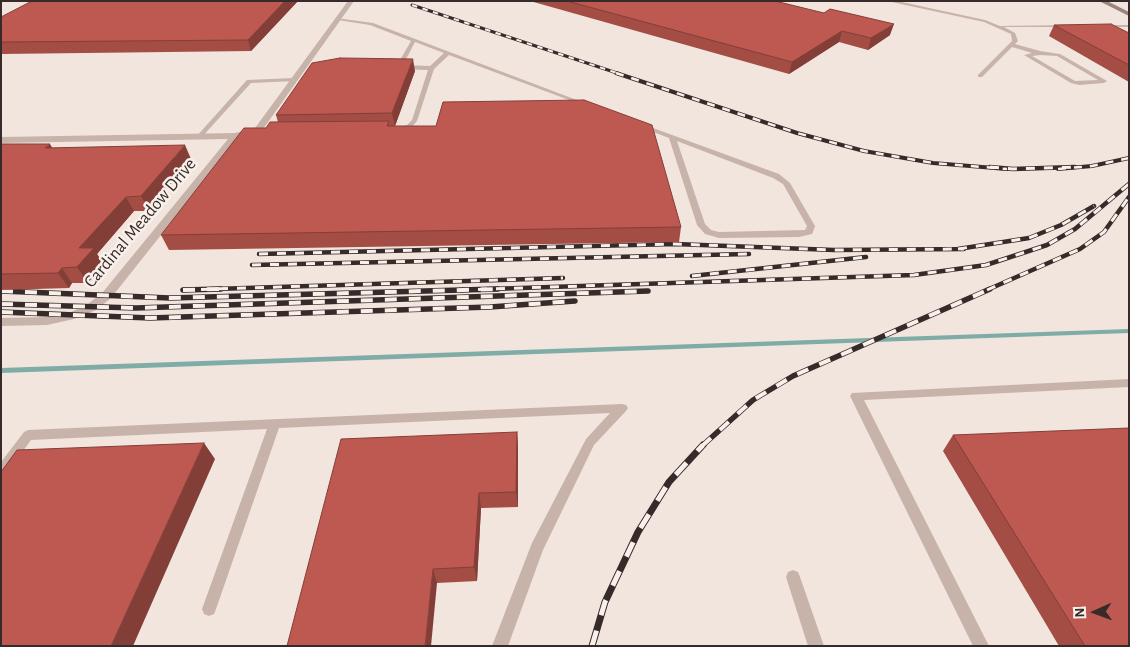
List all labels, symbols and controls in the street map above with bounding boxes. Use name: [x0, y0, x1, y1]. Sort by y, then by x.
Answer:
street label: Cardinal Meadow Drive: [79, 154, 201, 292]
north arrow: [1070, 587, 1120, 637]
text: N: [1073, 607, 1087, 618]

